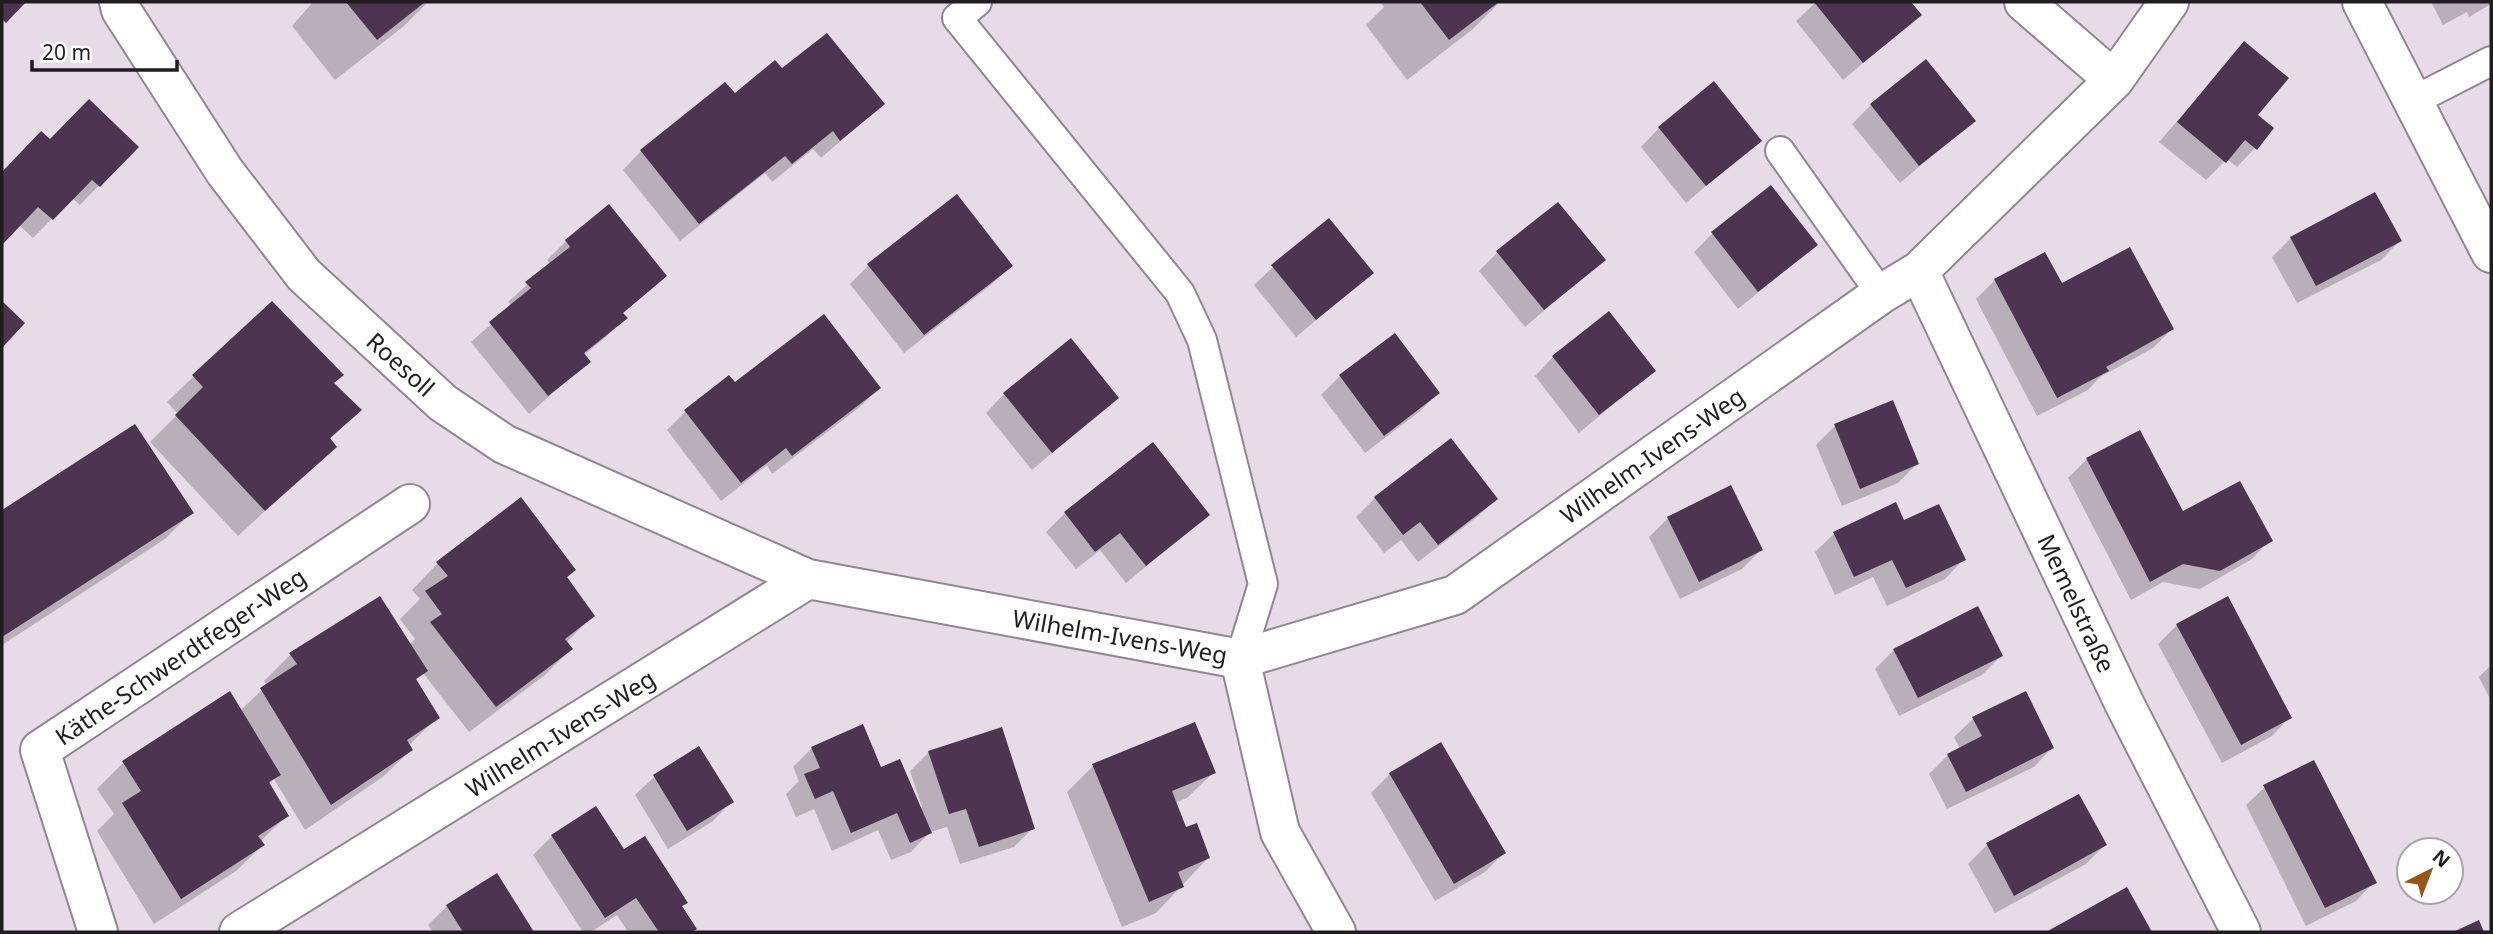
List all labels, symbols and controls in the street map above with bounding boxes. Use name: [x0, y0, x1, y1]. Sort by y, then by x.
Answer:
scale bar: [32, 28, 177, 72]
text: 20 m: [42, 38, 91, 66]
street label: Roesoll: [360, 325, 442, 403]
street label: Wilhelm-Ivens-Weg: [1553, 379, 1751, 531]
street label: Memelstraße: [2031, 528, 2123, 678]
street label: Käthe-Schwerdtfeger-Weg: [48, 560, 312, 752]
street label: Wilhelm-Ivens-Weg: [1010, 601, 1230, 671]
street label: Wilhelm-Ivens-Weg: [459, 661, 661, 805]
north arrow: [2395, 836, 2465, 906]
text: N: [2427, 844, 2456, 873]

